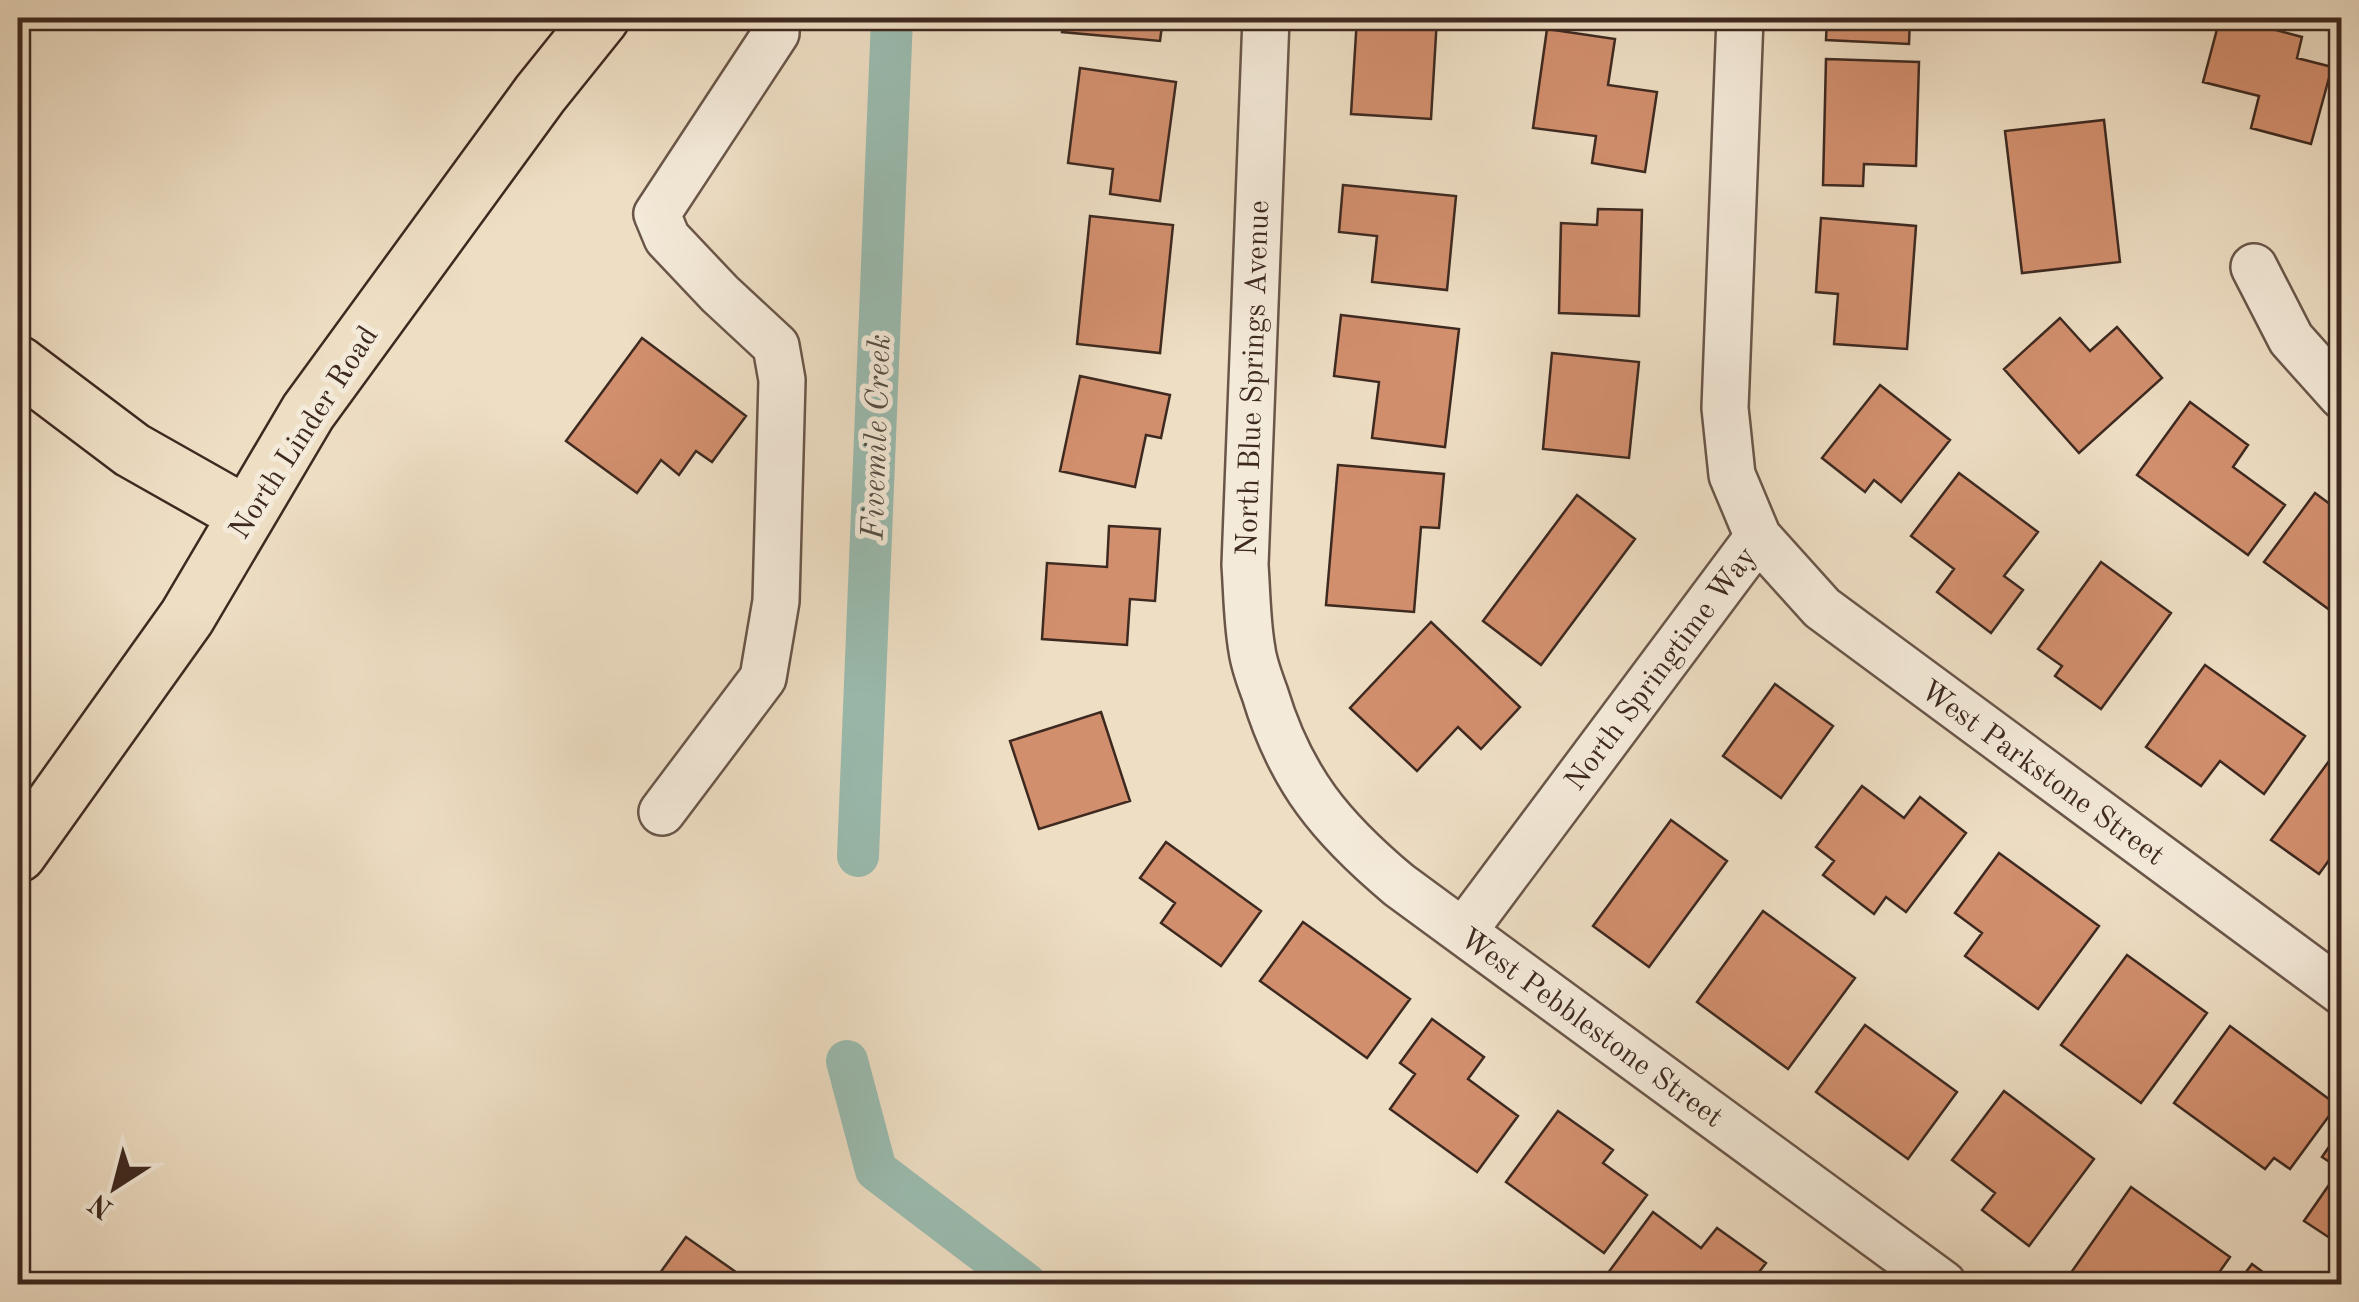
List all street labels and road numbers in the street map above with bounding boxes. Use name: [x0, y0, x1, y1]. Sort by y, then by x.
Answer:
street label: North Blue Springs Avenue: [1233, 200, 1275, 557]
street label: North Linder Road: [225, 321, 384, 545]
street label: North Springtime Way: [1560, 542, 1763, 797]
street label: West Parkstone Street: [1914, 675, 2169, 872]
street label: West Pebblestone Street: [1454, 923, 1728, 1134]

